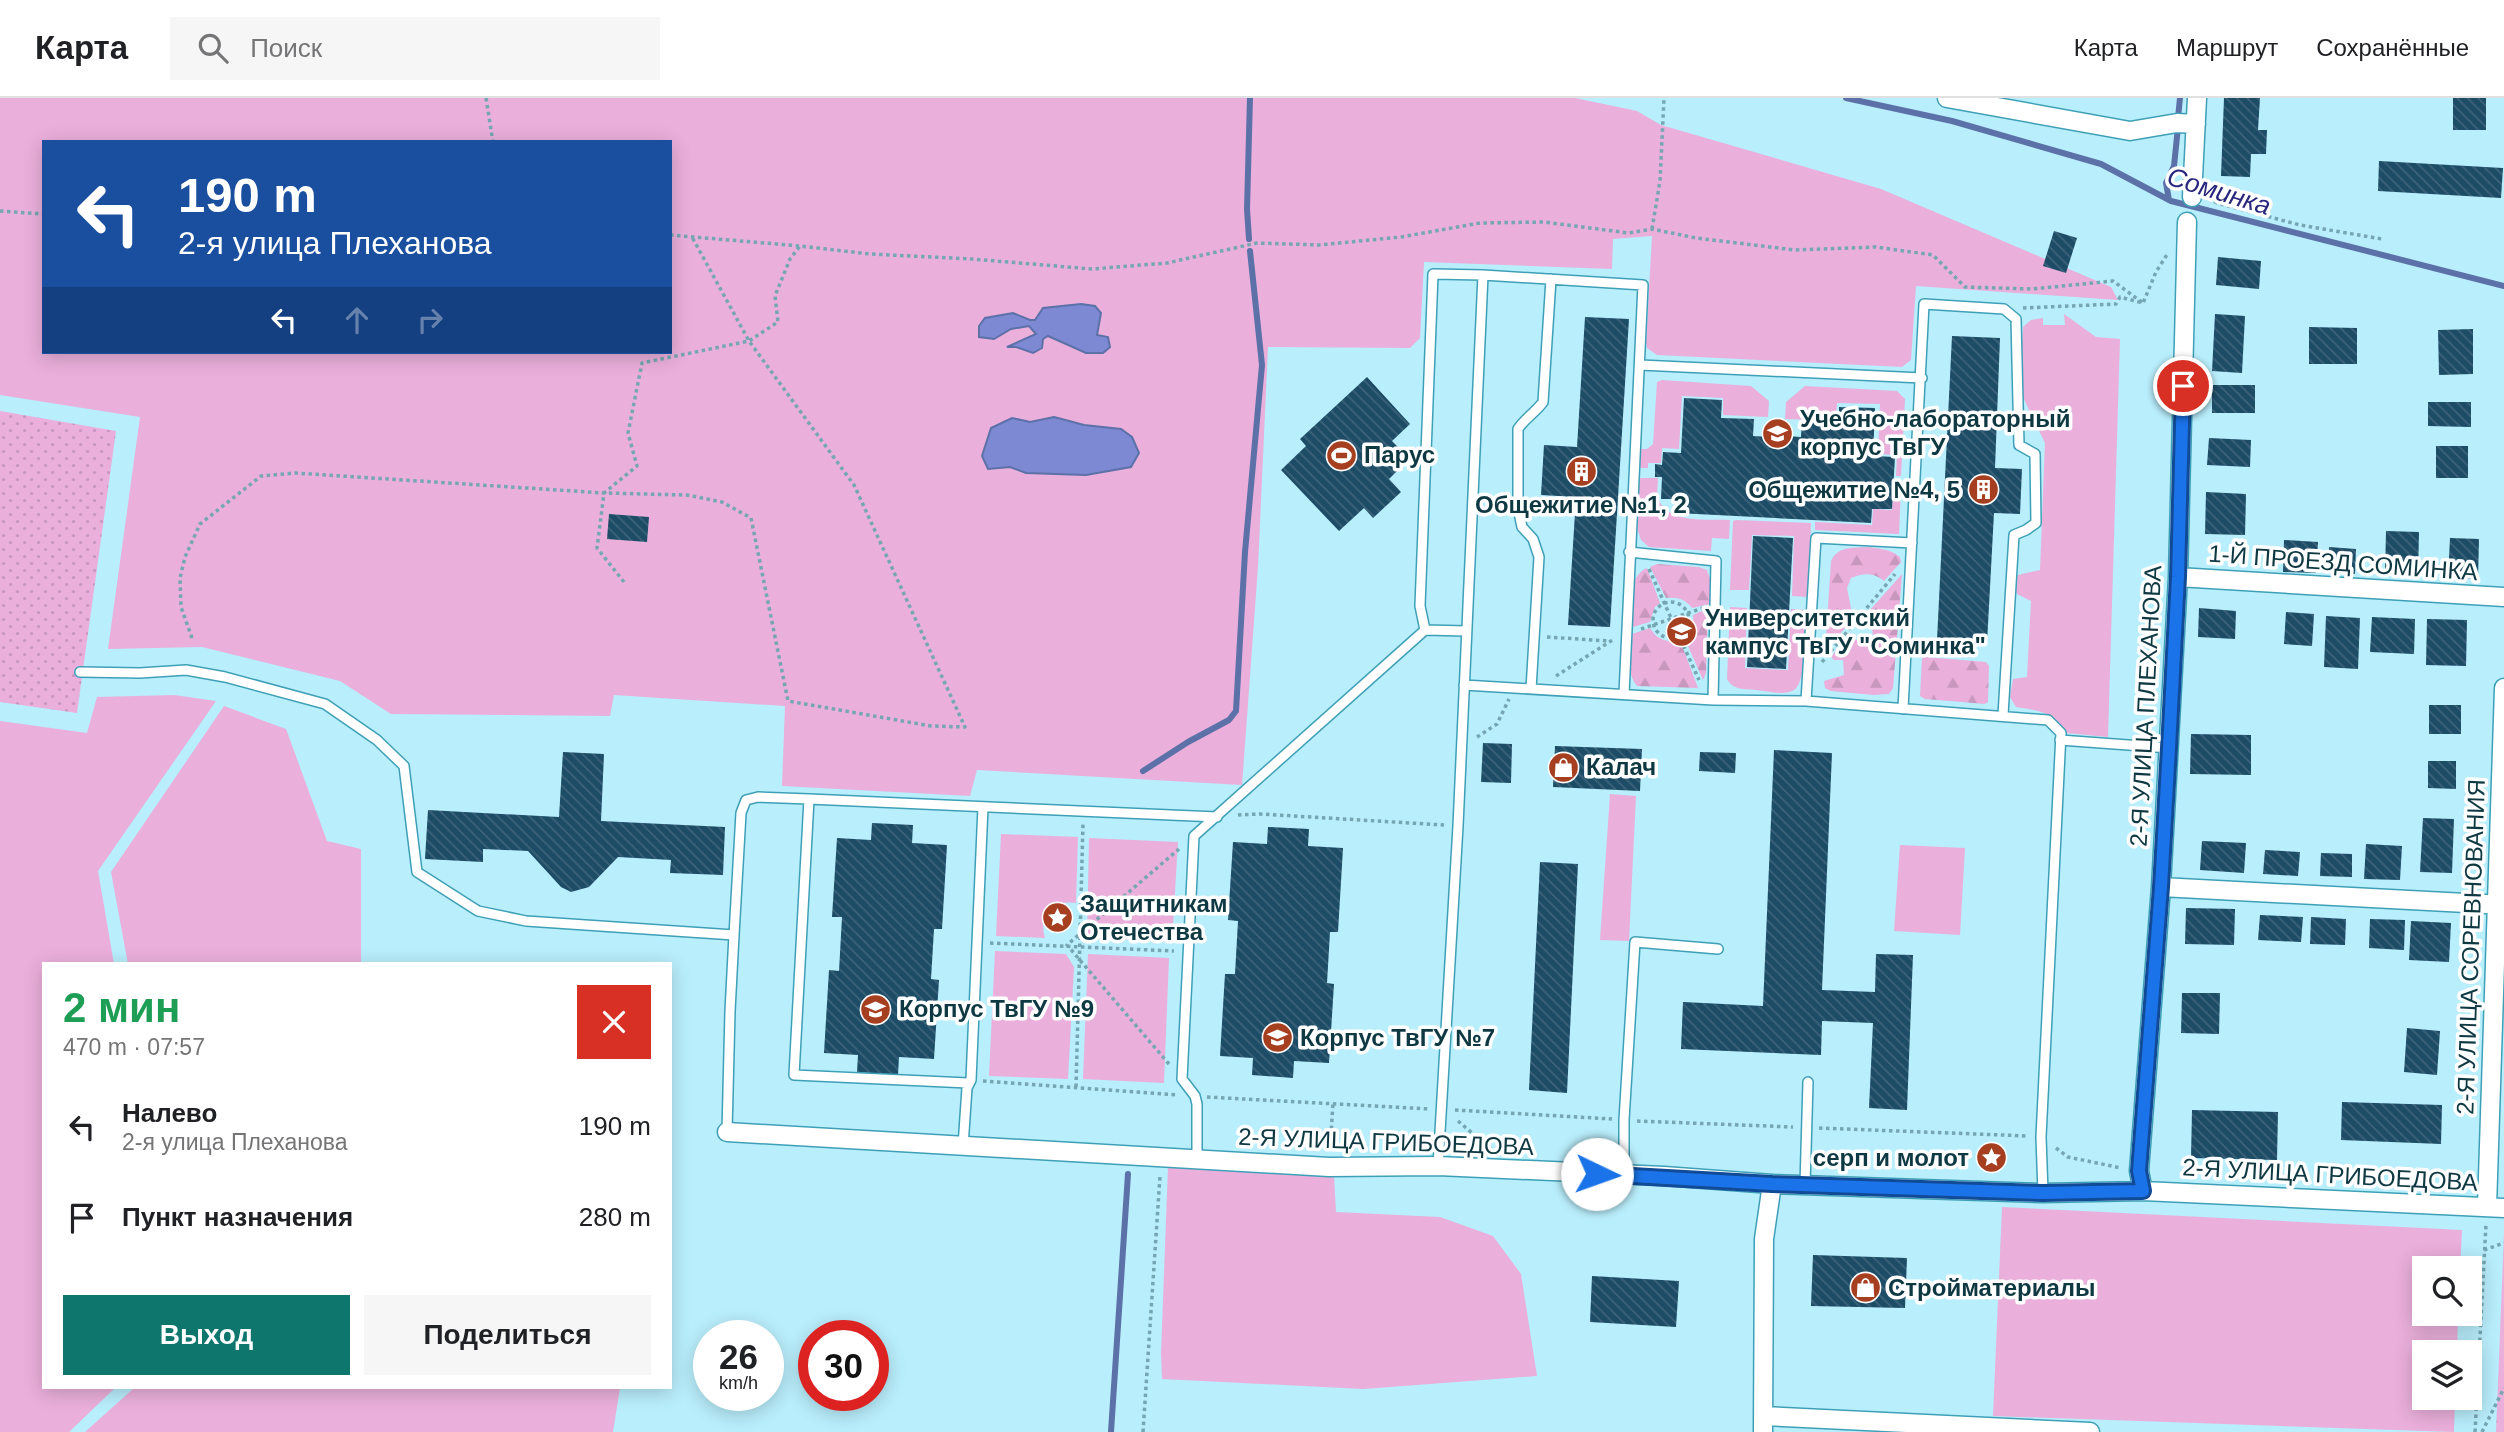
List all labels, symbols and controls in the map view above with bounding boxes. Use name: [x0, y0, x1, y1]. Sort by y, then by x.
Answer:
search box: [170, 17, 660, 80]
text: Карта: [35, 29, 128, 66]
icon: search: [194, 29, 232, 67]
text: Поиск: [250, 33, 322, 63]
text: Карта: [2074, 34, 2138, 61]
text: Маршрут: [2176, 34, 2278, 61]
text: Сохранённые: [2316, 34, 2469, 61]
water label: Соминка: [2164, 161, 2274, 221]
icon: left: [63, 168, 154, 259]
text: 190 m: [178, 168, 317, 222]
text: 2-я улица Плеханова: [178, 225, 492, 261]
icon: left: [265, 301, 303, 339]
icon: ahead: [338, 301, 376, 339]
icon: right: [411, 301, 449, 339]
pin: [2153, 356, 2213, 416]
icon: arrive: [2164, 367, 2202, 405]
place label: Учебно-лабораторный корпус ТвГУ: [1800, 405, 2070, 460]
school or university icon: Учебно-лабораторный корпус ТвГУ: [1760, 416, 1794, 450]
sports icon: Парус: [1324, 438, 1358, 472]
place label: Парус: [1364, 441, 1435, 468]
building icon: Общежитие №1, 2: [1564, 454, 1598, 488]
building icon: Общежитие №4, 5: [1966, 473, 2000, 507]
place label: Общежитие №4, 5: [1748, 476, 1960, 503]
place label: Общежитие №1, 2: [1475, 491, 1687, 518]
street label: 1-Й ПРОЕЗД СОМИНКА: [2208, 540, 2478, 585]
street label: 2-Я УЛИЦА ПЛЕХАНОВА: [2125, 565, 2166, 847]
place label: Университетский кампус ТвГУ "Соминка": [1705, 604, 1986, 659]
school or university icon: Университетский кампус ТвГУ "Соминка": [1665, 615, 1699, 649]
shop icon: Калач: [1546, 750, 1580, 784]
place label: Калач: [1586, 753, 1656, 780]
street label: 2-Я УЛИЦА СОРЕВНОВАНИЯ: [2451, 779, 2490, 1115]
place label: Защитникам Отечества: [1080, 890, 1228, 945]
place icon: Защитникам Отечества: [1040, 901, 1074, 935]
text: 2 мин: [63, 984, 180, 1031]
button: close: [577, 985, 651, 1059]
school or university icon: Корпус ТвГУ №9: [859, 992, 893, 1026]
place label: Корпус ТвГУ №9: [899, 995, 1094, 1022]
school or university icon: Корпус ТвГУ №7: [1260, 1021, 1294, 1055]
place label: Корпус ТвГУ №7: [1300, 1024, 1495, 1051]
text: 470 m · 07:57: [63, 1034, 205, 1060]
text: Налево: [122, 1098, 217, 1128]
icon: left: [63, 1108, 101, 1146]
text: 190 m: [579, 1111, 651, 1141]
street label: 2-Я УЛИЦА ГРИБОЕДОВА: [1238, 1123, 1534, 1160]
text: 2-я улица Плеханова: [122, 1129, 347, 1155]
position arrow: [1560, 1137, 1634, 1211]
place icon: серп и молот: [1975, 1141, 2009, 1175]
place label: серп и молот: [1813, 1144, 1969, 1171]
street label: 2-Я УЛИЦА ГРИБОЕДОВА: [2182, 1153, 2478, 1196]
icon: arrive: [63, 1199, 101, 1237]
text: Пункт назначения: [122, 1202, 353, 1232]
text: 280 m: [579, 1202, 651, 1232]
map controls: [2412, 1256, 2482, 1410]
button: search: [2412, 1256, 2482, 1326]
shop icon: Стройматериалы: [1848, 1271, 1882, 1305]
place label: Стройматериалы: [1888, 1274, 2096, 1301]
button: Выход: [63, 1295, 350, 1375]
button: Поделиться: [364, 1295, 651, 1375]
speed limit sign: 30: [798, 1320, 889, 1411]
text: 26: [719, 1337, 758, 1376]
button: layers: [2412, 1340, 2482, 1410]
text: km/h: [719, 1373, 758, 1393]

